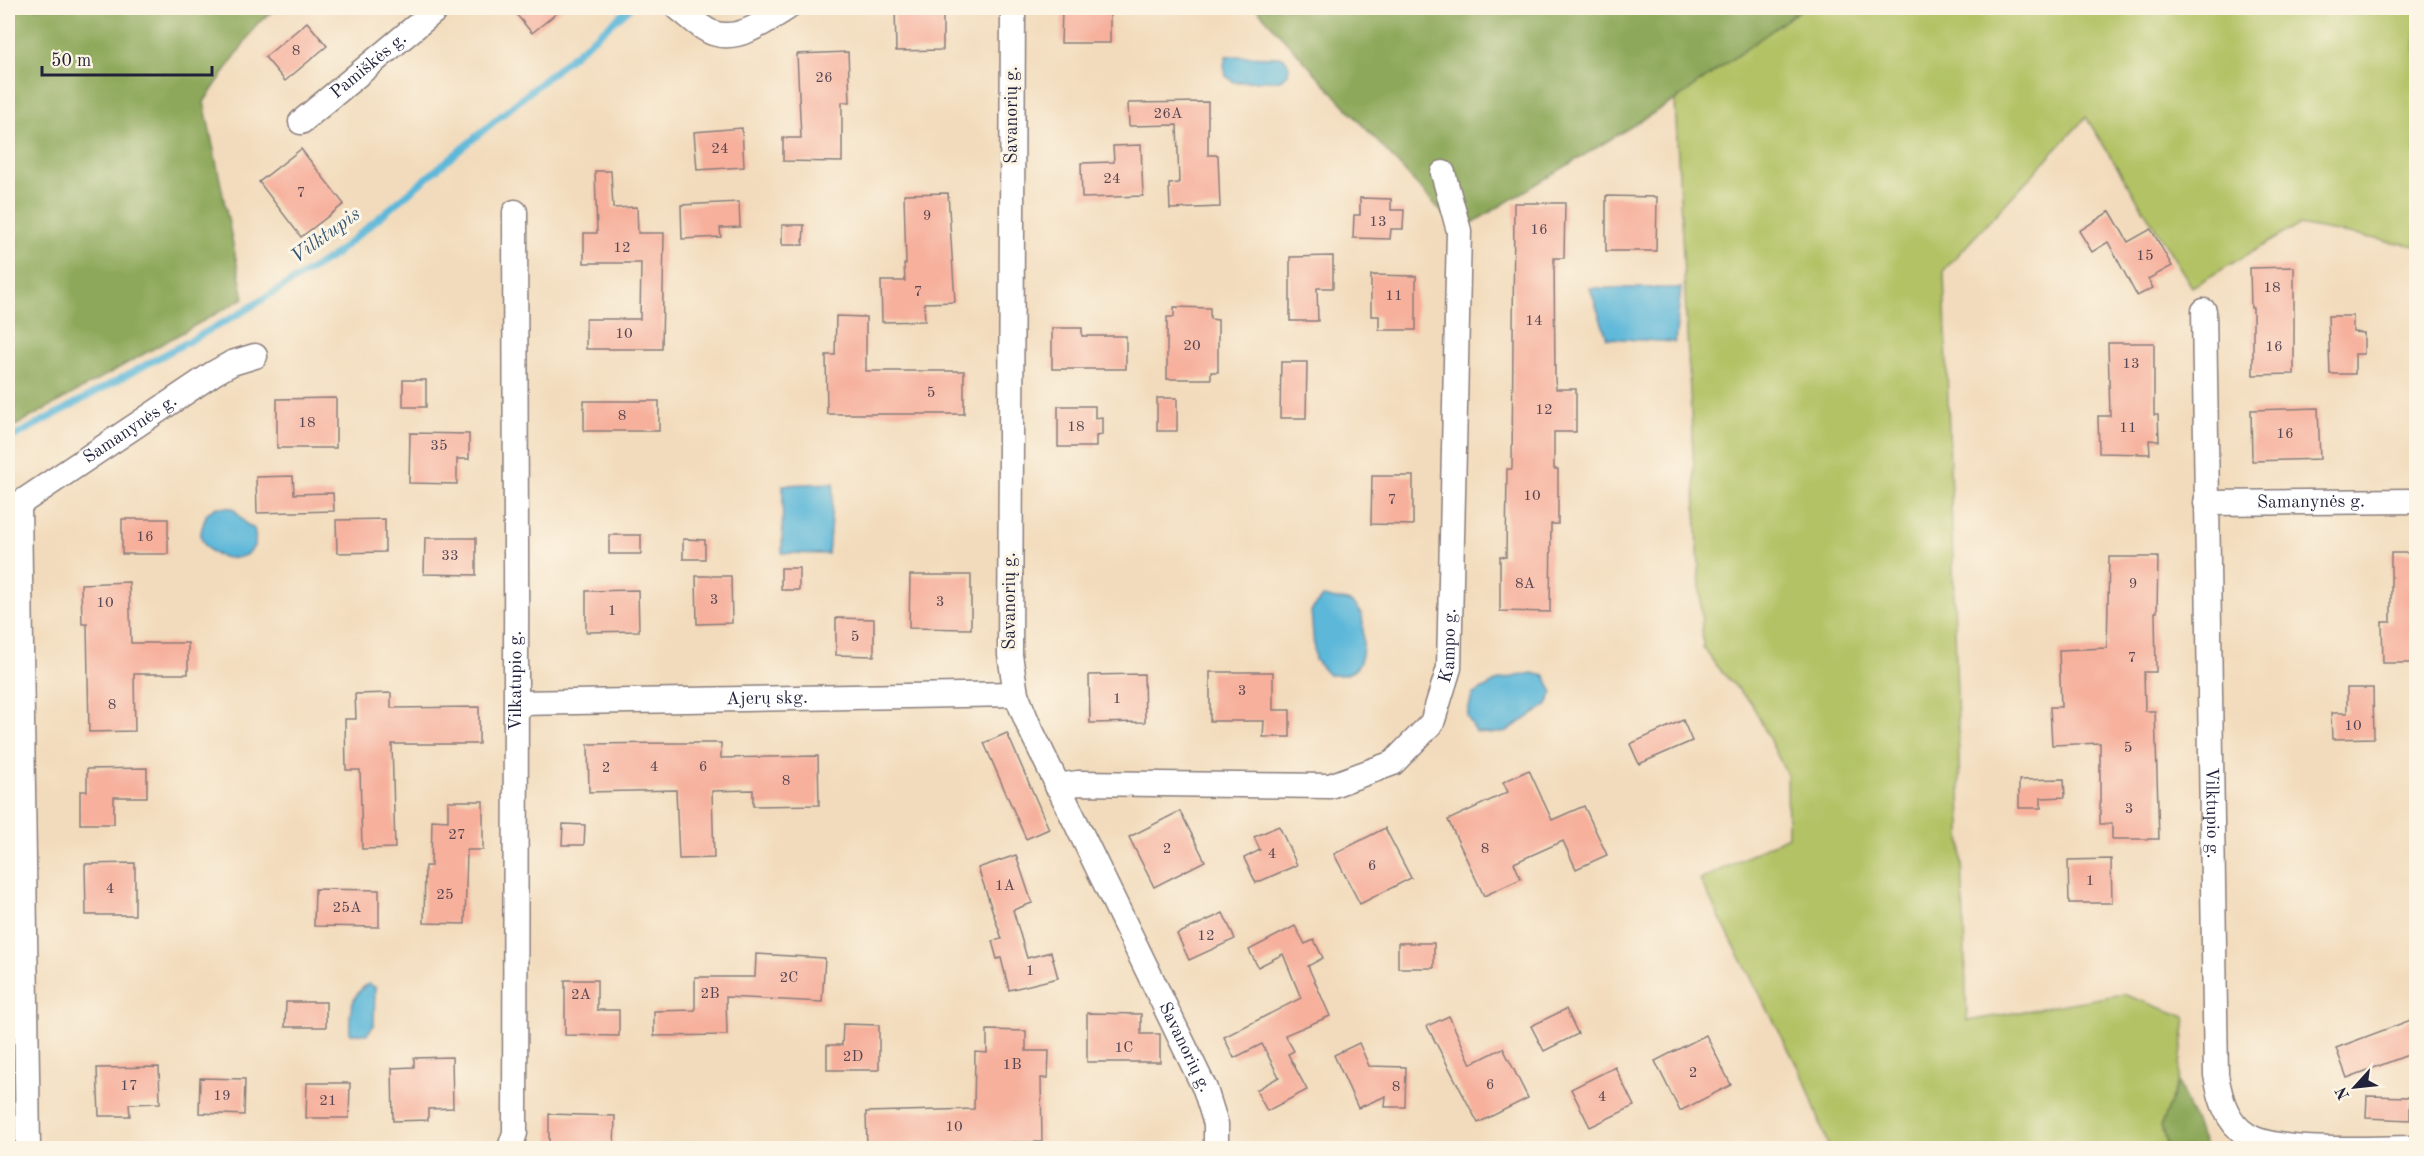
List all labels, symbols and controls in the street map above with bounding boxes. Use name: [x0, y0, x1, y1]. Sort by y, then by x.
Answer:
street label: Pamiškės g.: [327, 29, 410, 102]
scale bar: [42, 39, 212, 77]
house number: 8: [292, 44, 300, 59]
text: 50 m: [51, 52, 91, 70]
street label: Savanorių g.: [1003, 66, 1021, 164]
house number: 26: [815, 71, 833, 86]
house number: 26A: [1154, 107, 1183, 122]
house number: 24: [711, 142, 729, 157]
house number: 24: [1103, 172, 1121, 187]
house number: 7: [297, 186, 305, 201]
water label: Vilktupis: [288, 204, 364, 268]
house number: 9: [923, 209, 931, 224]
house number: 13: [1369, 215, 1387, 230]
house number: 16: [1530, 223, 1548, 238]
house number: 12: [613, 241, 631, 256]
house number: 15: [2136, 249, 2154, 264]
house number: 18: [2263, 281, 2281, 296]
house number: 7: [914, 285, 922, 300]
house number: 11: [1385, 289, 1403, 304]
house number: 14: [1525, 314, 1543, 329]
house number: 10: [615, 327, 633, 342]
house number: 20: [1183, 339, 1201, 354]
house number: 16: [2265, 340, 2283, 355]
house number: 13: [2122, 357, 2140, 372]
house number: 5: [927, 386, 935, 401]
street label: Samanynės g.: [80, 392, 180, 467]
house number: 12: [1535, 403, 1553, 418]
house number: 8: [618, 409, 626, 424]
house number: 18: [298, 416, 316, 431]
house number: 18: [1067, 420, 1085, 435]
house number: 11: [2119, 421, 2137, 436]
house number: 16: [2276, 427, 2294, 442]
house number: 35: [430, 439, 448, 454]
house number: 10: [1523, 489, 1541, 504]
street label: Samanynės g.: [2257, 492, 2365, 512]
house number: 7: [1388, 493, 1396, 508]
house number: 16: [136, 530, 154, 545]
house number: 33: [441, 549, 459, 564]
street label: Savanorių g.: [1001, 552, 1019, 650]
house number: 8A: [1515, 577, 1536, 592]
house number: 9: [2129, 577, 2137, 592]
house number: 3: [710, 593, 718, 608]
house number: 3: [936, 595, 944, 610]
house number: 10: [96, 596, 114, 611]
house number: 1: [608, 604, 616, 619]
street label: Kampo g.: [1436, 608, 1459, 685]
house number: 5: [851, 630, 859, 645]
street label: Vilkatupio g.: [507, 631, 525, 731]
house number: 7: [2128, 651, 2136, 666]
house number: 3: [1238, 684, 1246, 699]
street label: Ajerų skg.: [726, 689, 808, 708]
house number: 1: [1113, 692, 1121, 707]
house number: 8: [108, 698, 116, 713]
house number: 10: [2344, 719, 2362, 734]
house number: 5: [2124, 741, 2132, 756]
house number: 4: [650, 760, 658, 775]
house number: 6: [699, 760, 707, 775]
house number: 2: [602, 761, 610, 776]
street label: Vilktupio g.: [2202, 767, 2222, 859]
house number: 8: [782, 774, 790, 789]
house number: 3: [2125, 802, 2133, 817]
house number: 27: [448, 828, 466, 843]
house number: 2: [1163, 842, 1171, 857]
house number: 8: [1481, 842, 1489, 857]
house number: 4: [1268, 847, 1276, 862]
house number: 6: [1368, 859, 1376, 874]
house number: 1: [2086, 874, 2094, 889]
house number: 1A: [995, 879, 1016, 894]
house number: 4: [106, 882, 114, 897]
house number: 25: [436, 888, 454, 903]
house number: 25A: [333, 901, 362, 916]
house number: 12: [1197, 929, 1215, 944]
house number: 1: [1026, 964, 1034, 979]
house number: 2C: [780, 971, 798, 986]
house number: 2B: [700, 987, 720, 1002]
house number: 2A: [571, 988, 592, 1003]
street label: Savanorių g.: [1155, 999, 1214, 1095]
house number: 1C: [1115, 1041, 1133, 1056]
house number: 2D: [843, 1050, 863, 1065]
north arrow: [2325, 1057, 2385, 1117]
house number: 1B: [1002, 1058, 1022, 1073]
house number: 2: [1689, 1066, 1697, 1081]
house number: 6: [1486, 1078, 1494, 1093]
house number: 17: [120, 1079, 138, 1094]
house number: 8: [1392, 1080, 1400, 1095]
text: N: [2333, 1083, 2353, 1102]
house number: 19: [213, 1089, 231, 1104]
house number: 4: [1598, 1090, 1606, 1105]
house number: 21: [319, 1094, 337, 1109]
house number: 10: [945, 1120, 963, 1135]

